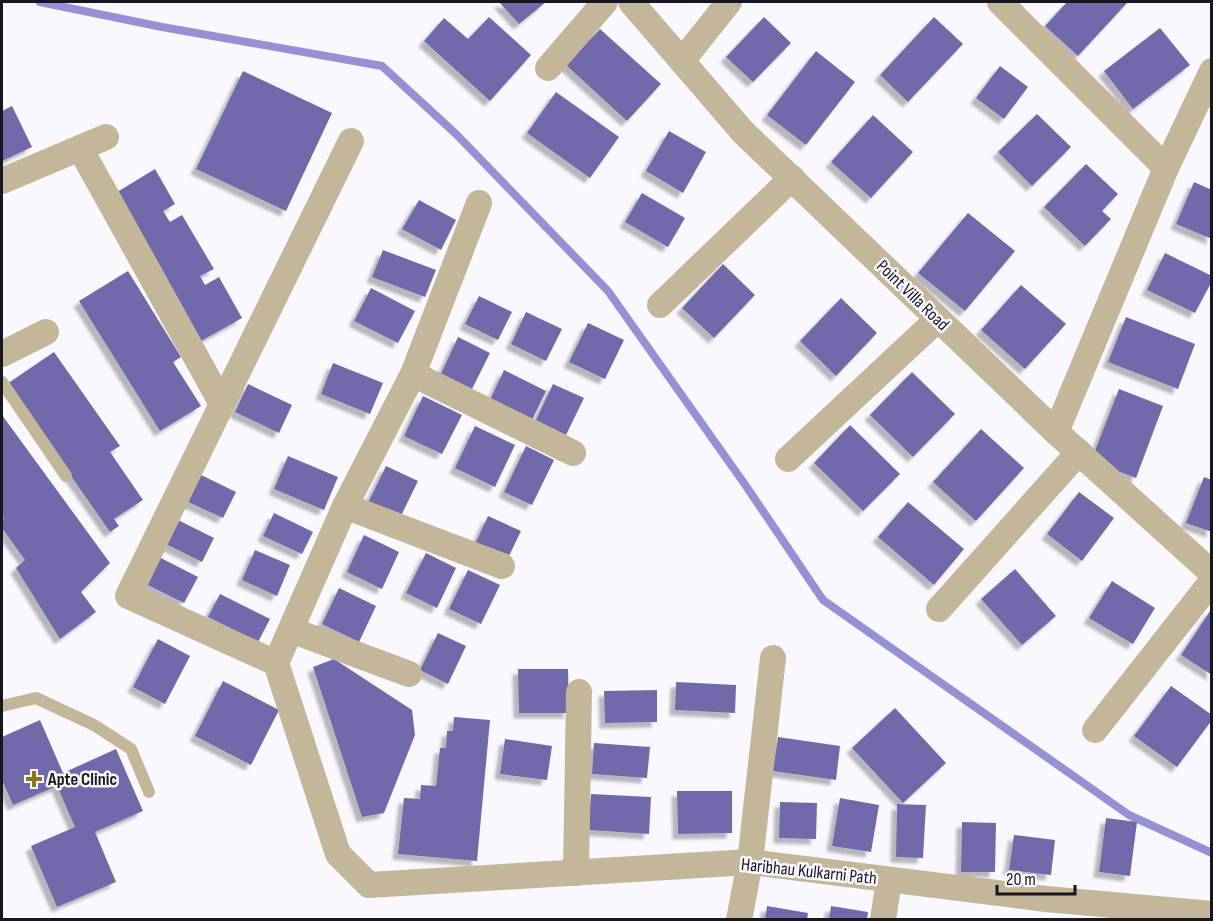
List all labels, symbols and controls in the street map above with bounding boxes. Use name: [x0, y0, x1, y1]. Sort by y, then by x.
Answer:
street label: Point Villa Road: [872, 256, 953, 335]
place label: Apte Clinic: [47, 769, 117, 790]
marker: Apte Clinic: [25, 770, 43, 788]
street label: Haribhau Kulkarni Path: [740, 854, 878, 889]
scale bar: [997, 858, 1075, 896]
text: 20 m: [1006, 869, 1036, 890]

